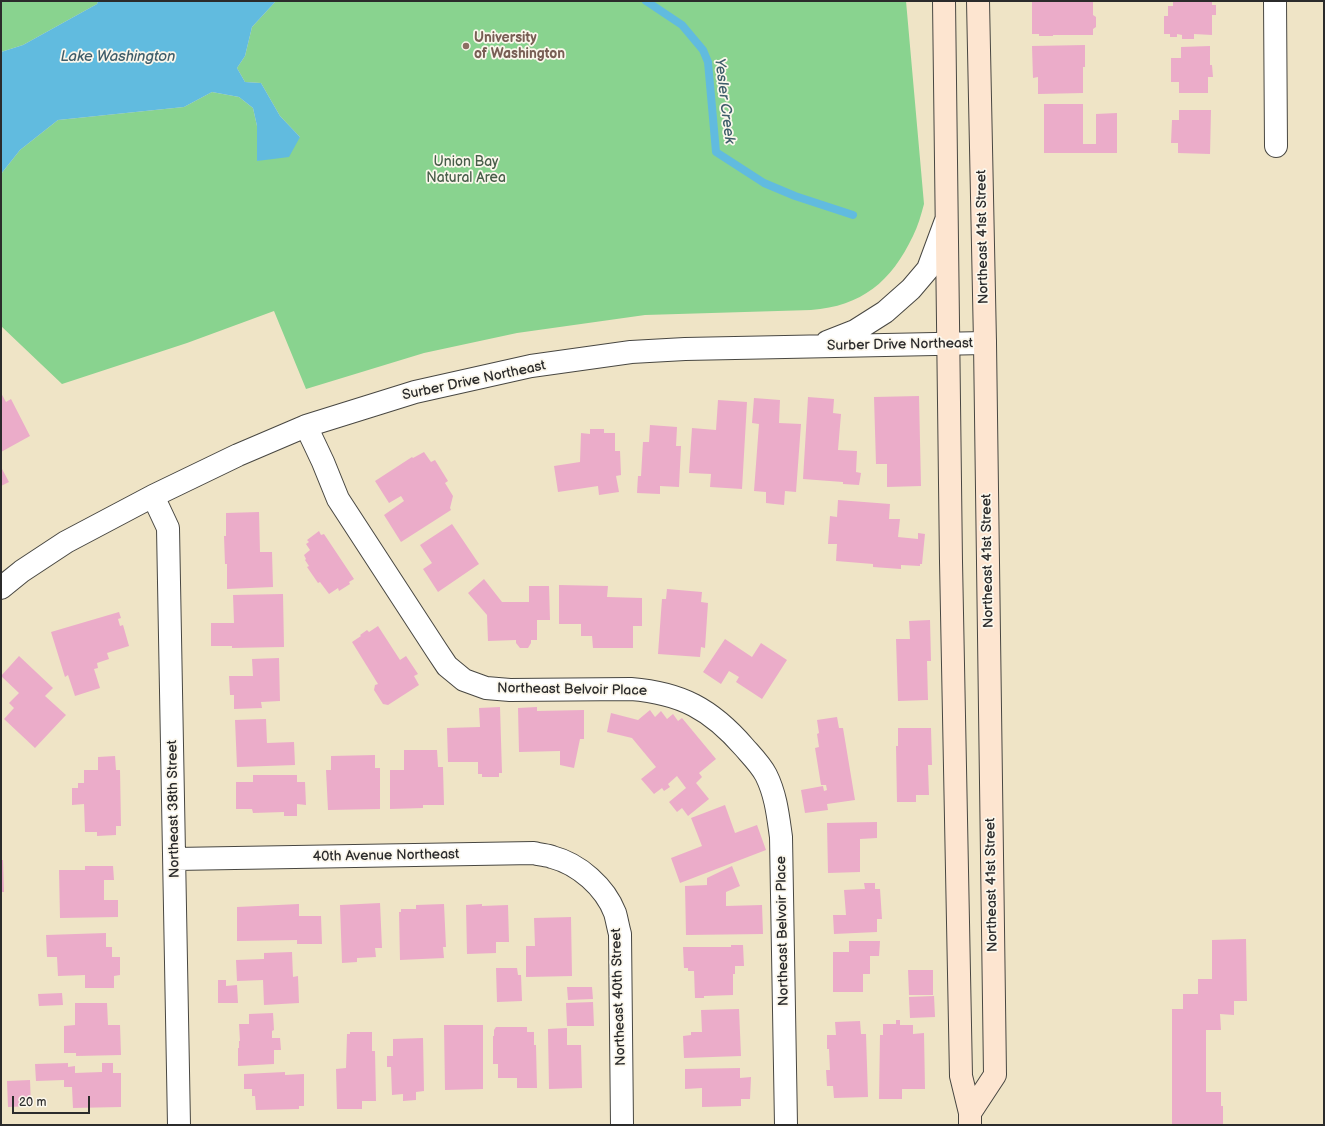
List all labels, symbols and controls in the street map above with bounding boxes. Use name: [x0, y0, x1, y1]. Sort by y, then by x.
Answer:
place label: University of Washington: [474, 30, 565, 62]
marker: University of Washington: [461, 41, 471, 51]
water label: Lake Washington: [61, 48, 175, 66]
water label: Yesler Creek: [710, 57, 738, 145]
park label: Union Bay Natural Area: [426, 154, 506, 186]
street label: Northeast 41st Street: [973, 170, 993, 304]
street label: Surber Drive Northeast: [827, 335, 973, 355]
street label: Surber Drive Northeast: [401, 358, 547, 404]
street label: Northeast 41st Street: [978, 494, 998, 628]
street label: Northeast Belvoir Place: [497, 680, 647, 700]
street label: Northeast 38th Street: [164, 740, 184, 878]
street label: Northeast 41st Street: [982, 818, 1002, 952]
street label: 40th Avenue Northeast: [313, 846, 459, 866]
street label: Northeast Belvoir Place: [773, 856, 793, 1006]
street label: Northeast 40th Street: [608, 928, 630, 1066]
scale bar: [14, 1088, 92, 1114]
text: 20 m: [19, 1095, 46, 1110]

